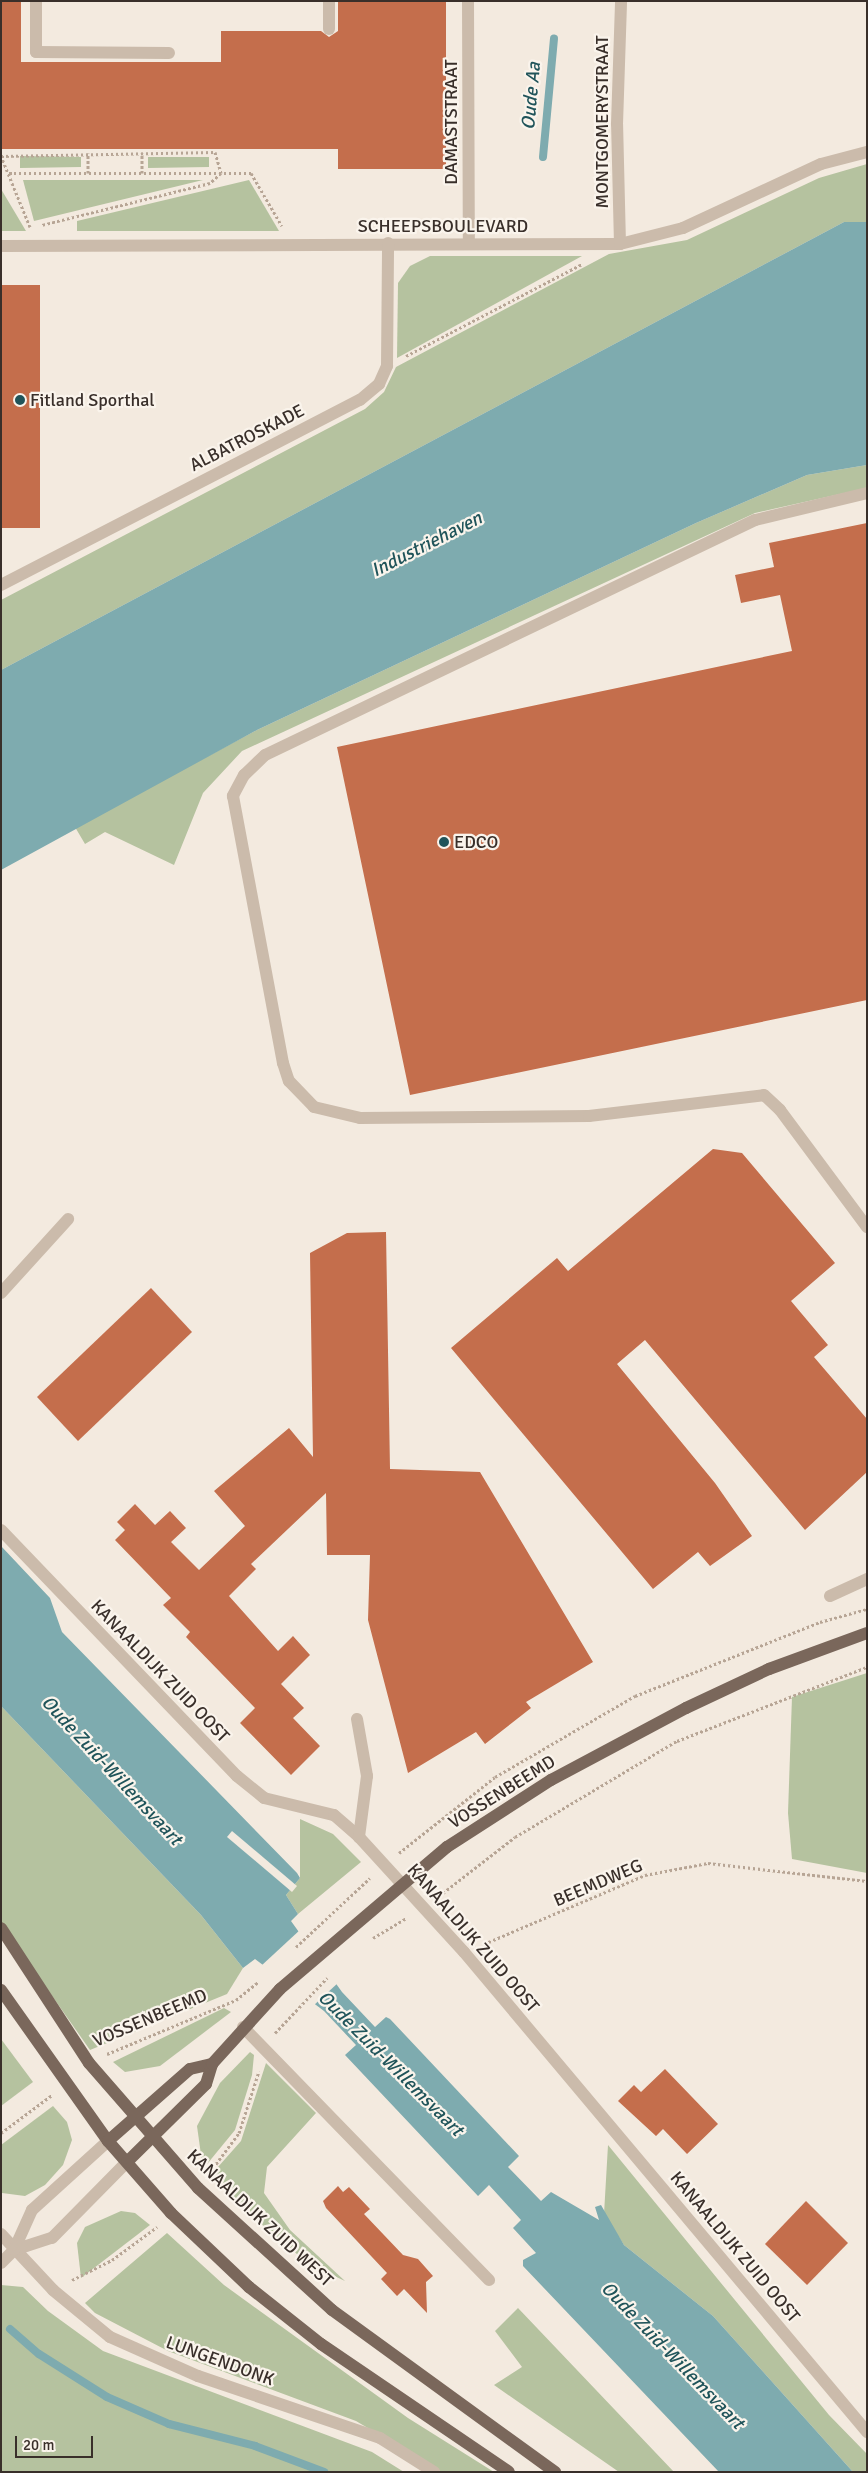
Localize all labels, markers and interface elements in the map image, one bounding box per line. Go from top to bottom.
street label: MONTGOMERYSTRAAT [591,35,613,209]
street label: DAMASTSTRAAT [440,59,462,185]
water label: Oude Aa [518,61,546,131]
street label: SCHEEPSBOULEVARD [358,215,528,237]
place label: Fitland Sporthal [30,389,155,411]
marker: Fitland Sporthal [14,394,26,406]
street label: ALBATROSKADE [186,400,308,476]
water label: Industriehaven [368,507,486,583]
place label: EDCO [454,831,498,853]
marker: EDCO [438,836,450,848]
street label: KANAALDIJK ZUID OOST [86,1595,234,1747]
water label: Oude Zuid-Willemsvaart [36,1692,186,1850]
street label: VOSSENBEEMD [445,1751,559,1833]
street label: BEEMDWEG [550,1855,646,1911]
street label: KANAALDIJK ZUID OOST [403,1859,543,2017]
street label: VOSSENBEEMD [90,1984,210,2052]
water label: Oude Zuid-Willemsvaart [313,1987,467,2141]
street label: KANAALDIJK ZUID WEST [182,2145,338,2291]
street label: KANAALDIJK ZUID OOST [666,2167,804,2327]
water label: Oude Zuid-Willemsvaart [596,2278,748,2434]
street label: LUNGENDONK [163,2331,277,2391]
scale bar [18,2426,95,2458]
text: 20 m [23,2436,54,2454]

